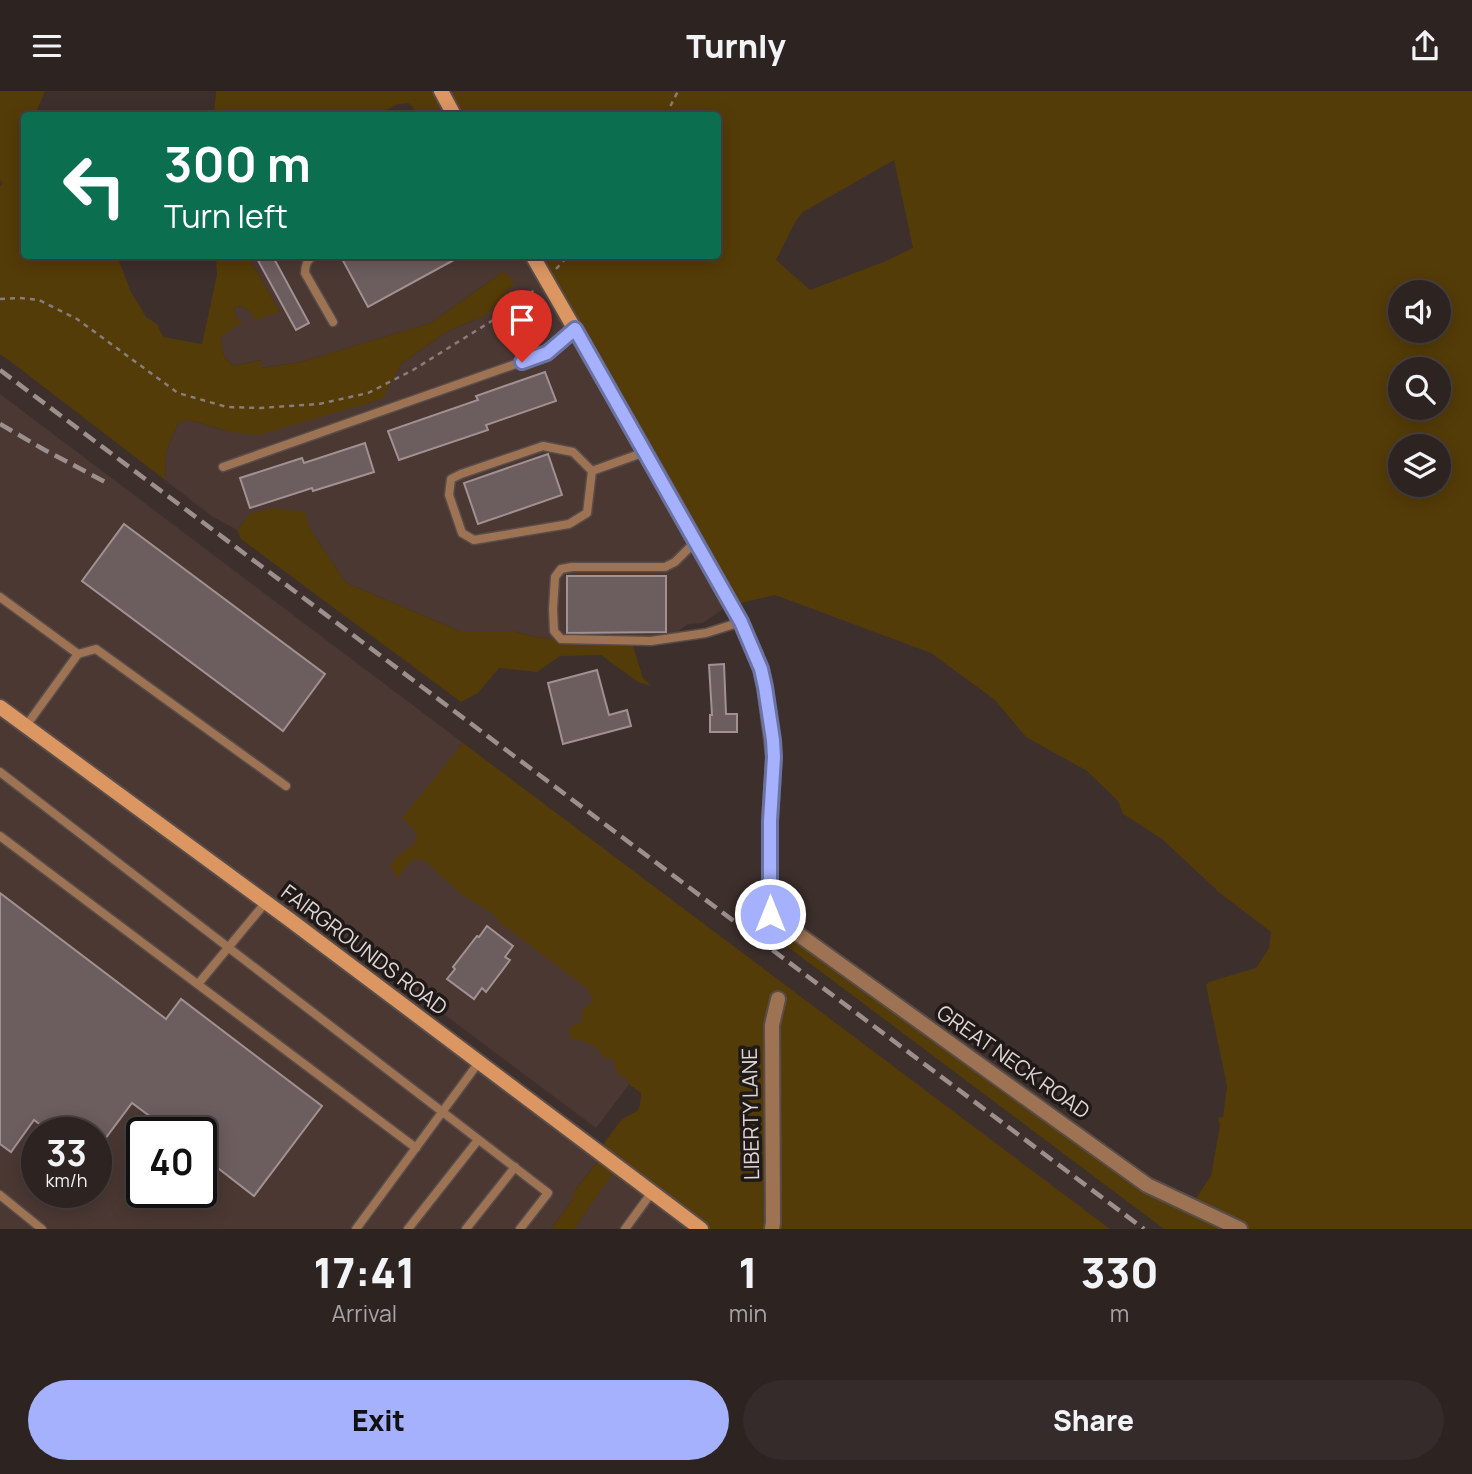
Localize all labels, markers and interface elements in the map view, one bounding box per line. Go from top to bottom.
text: Turnly [686,24,786,68]
icon: menu [28,27,66,65]
icon: share [1406,27,1444,65]
text: 300 m [164,130,311,197]
icon: left [49,140,140,231]
text: Turn left [164,194,288,238]
map controls [1388,280,1451,497]
button: sound [1388,280,1451,343]
pin [492,290,552,362]
icon: arrive [503,301,541,339]
button: search [1388,357,1451,420]
button: layers [1388,434,1451,497]
position arrow [733,877,807,951]
street label: FAIRGROUNDS ROAD [276,878,453,1021]
street label: GREAT NECK ROAD [932,998,1096,1124]
street label: LIBERTY LANE [735,1048,765,1180]
speed limit sign: 40 [126,1117,217,1208]
text: 33 [46,1129,87,1177]
text: km/h [46,1168,87,1192]
text: 17:41 [313,1243,415,1301]
text: 1 [738,1243,757,1301]
text: 330 [1081,1243,1159,1301]
text: Arrival [331,1297,397,1329]
text: min [729,1297,767,1329]
text: m [1110,1297,1129,1329]
button: Exit [28,1380,729,1460]
button: Share [743,1380,1444,1460]

